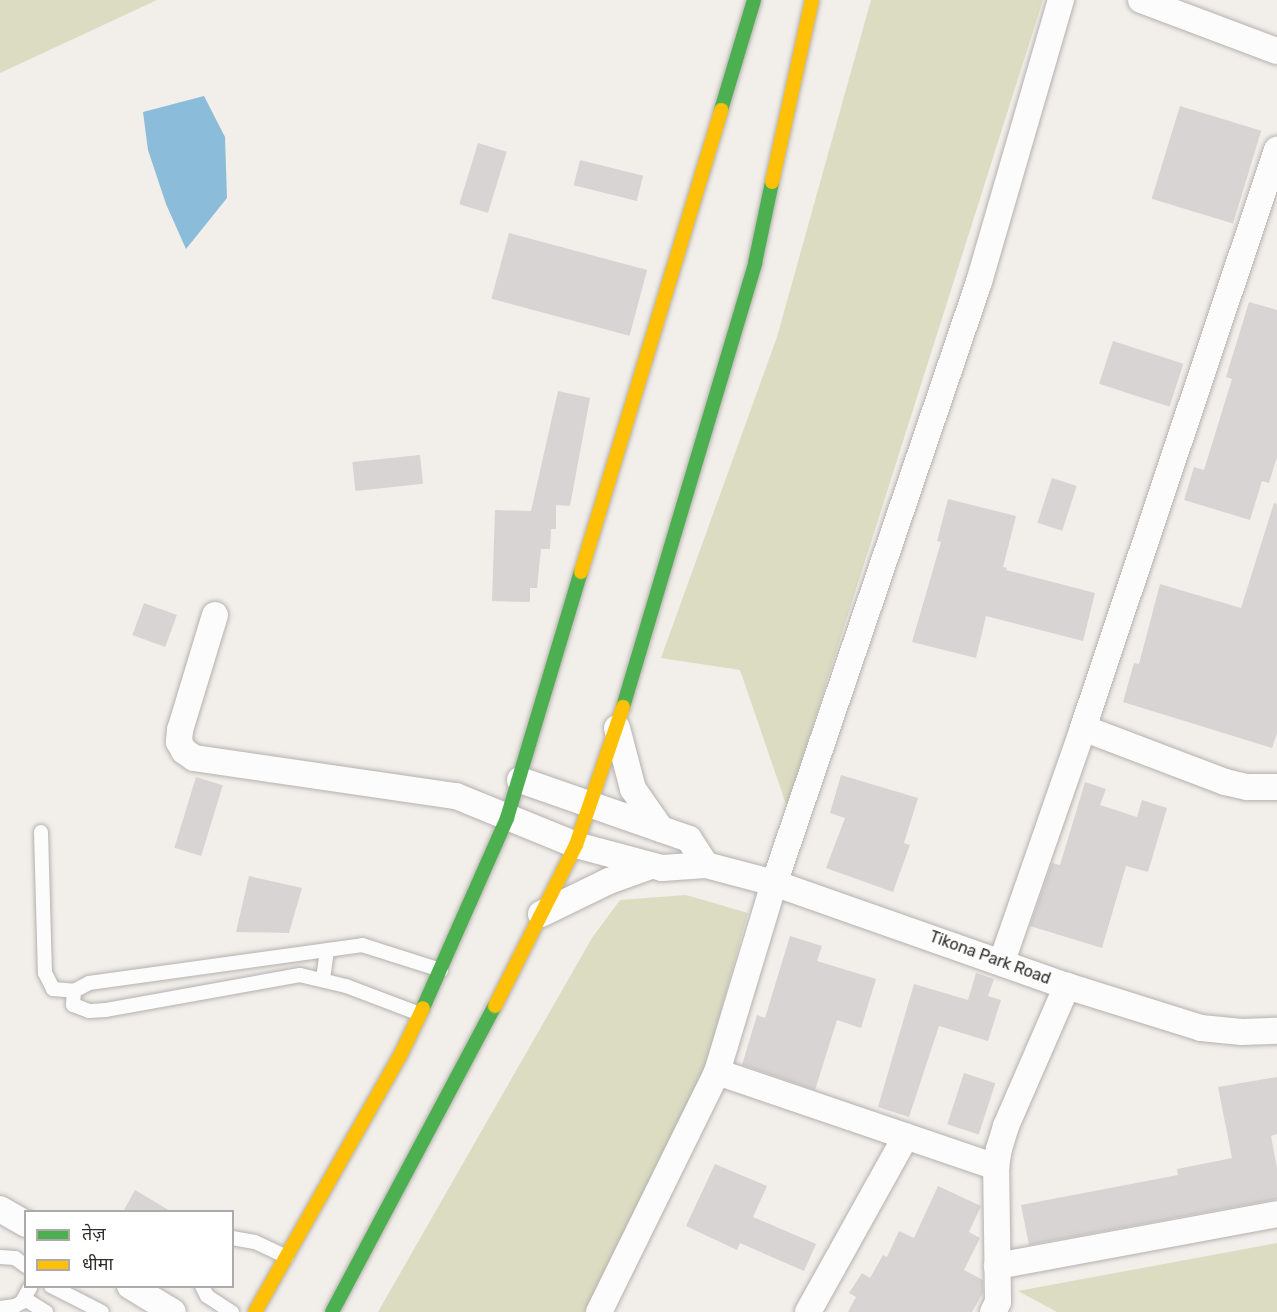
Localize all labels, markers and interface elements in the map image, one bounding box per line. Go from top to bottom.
street label: Tikona Park Road [927,927,1053,989]
legend [24,1210,234,1288]
text: तेज़ [82,1223,106,1245]
text: धीमा [82,1253,113,1275]

